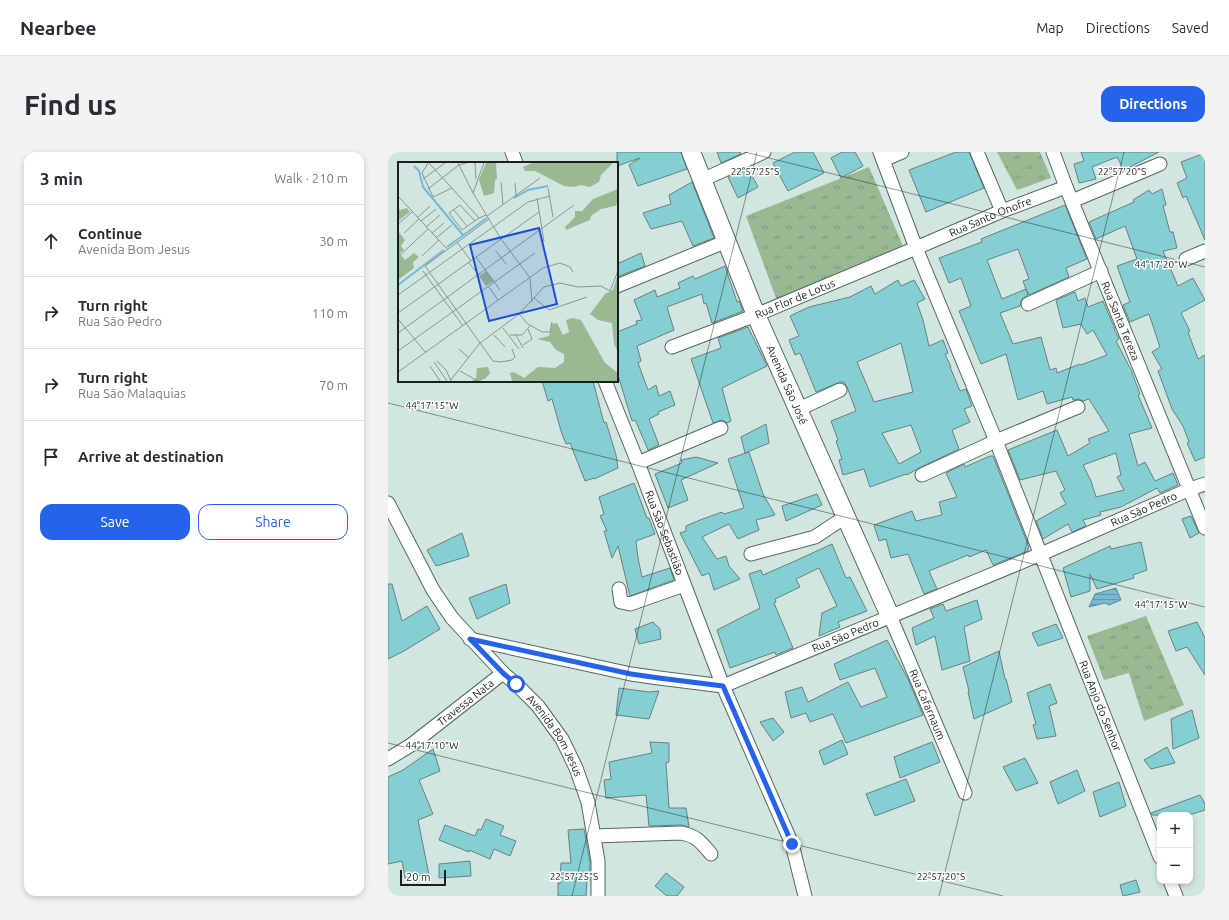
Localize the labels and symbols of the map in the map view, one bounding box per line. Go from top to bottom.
inset map [398,162,618,382]
text: 22°57'25"S [731,166,779,177]
text: 22°57'20"S [1098,166,1146,177]
street label: Rua Santo Onofre [947,194,1033,239]
text: 44°17'20"W [1135,259,1187,270]
street label: Rua Flor de Lotus [753,277,837,321]
street label: Rua Santa Tereza [1099,280,1142,362]
street label: Avenida São José [764,344,810,426]
text: 44°17'15"W [406,400,458,411]
street label: Rua São Sebastião [643,489,686,577]
street label: Rua São Pedro [1109,489,1179,529]
text: 44°17'15"W [1135,599,1187,610]
street label: Rua São Pedro [810,616,881,654]
street label: Rua Anjo do Senhor [1077,658,1124,754]
street label: Rua Cafarnaum [907,667,948,741]
route start [507,675,525,693]
street label: Travessa Nata [435,677,496,728]
street label: Avenida Bom Jesus [524,692,585,778]
text: 44°17'10"W [406,740,458,751]
route end [783,835,801,853]
scale bar [400,868,446,887]
text: 22°57'25"S [550,871,598,882]
text: 22°57'20"S [917,871,965,882]

